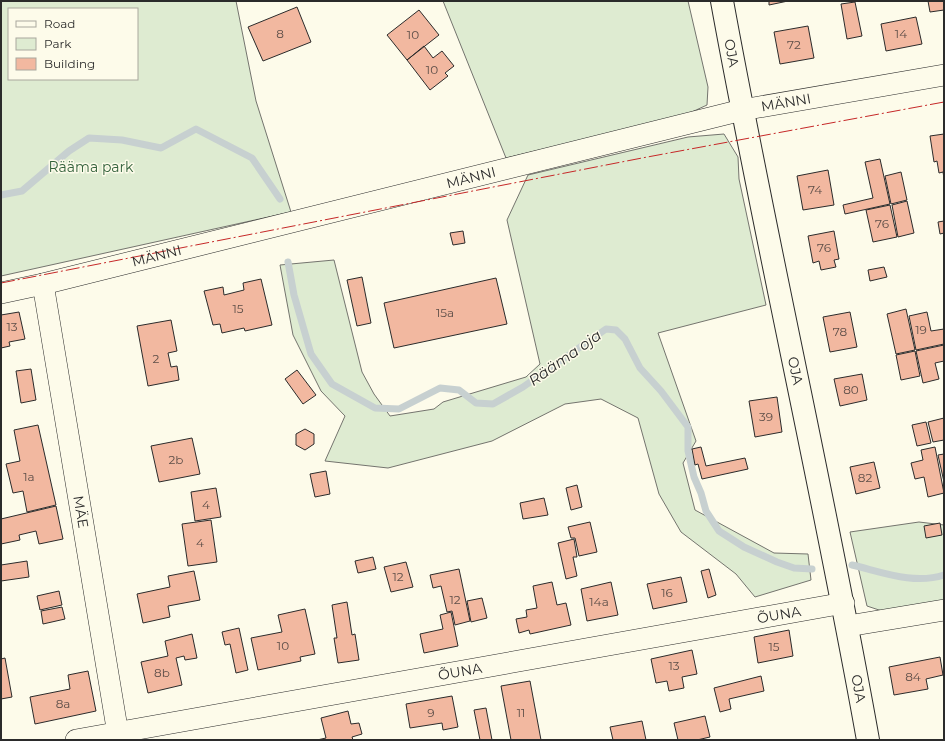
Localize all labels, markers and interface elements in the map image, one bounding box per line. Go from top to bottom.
legend [8,8,138,80]
text: Road [44,16,75,31]
house number: 8 [276,26,284,41]
house number: 14 [895,26,907,41]
house number: 10 [407,27,419,42]
text: Park [44,36,72,51]
street label: OJA [720,37,743,70]
house number: 72 [787,37,801,52]
text: Building [44,56,95,71]
house number: 10 [426,62,438,77]
street label: MÄNNI [760,89,812,116]
park label: Rääma park [49,158,134,176]
street label: MÄNNI [444,163,498,192]
house number: 74 [808,182,822,197]
house number: 76 [875,216,889,231]
house number: 76 [817,240,831,255]
street label: MÄNNI [130,241,183,271]
house number: 15 [232,301,244,316]
house number: 15a [436,305,454,320]
house number: 13 [6,319,18,334]
house number: 19 [915,322,927,337]
house number: 78 [833,324,848,339]
water label: Rääma oja [525,325,605,390]
house number: 2 [153,351,160,366]
street label: OJA [784,355,807,387]
house number: 80 [843,382,859,397]
house number: 39 [759,409,773,424]
house number: 2b [169,452,183,467]
house number: 1a [23,469,35,484]
house number: 82 [858,470,872,485]
street label: MÄE [69,494,93,530]
house number: 4 [202,497,210,512]
house number: 4 [196,535,204,550]
house number: 12 [392,569,404,584]
house number: 16 [661,585,673,600]
house number: 12 [449,592,461,607]
house number: 14a [589,594,609,609]
street label: ÕUNA [756,602,803,627]
house number: 10 [277,638,289,653]
house number: 15 [768,639,780,654]
house number: 13 [668,658,680,673]
street label: ÕUNA [437,659,484,684]
house number: 8b [154,665,170,680]
house number: 84 [905,669,921,684]
street label: OJA [847,673,870,705]
house number: 8a [56,696,70,711]
house number: 9 [427,705,435,720]
house number: 11 [517,705,525,720]

